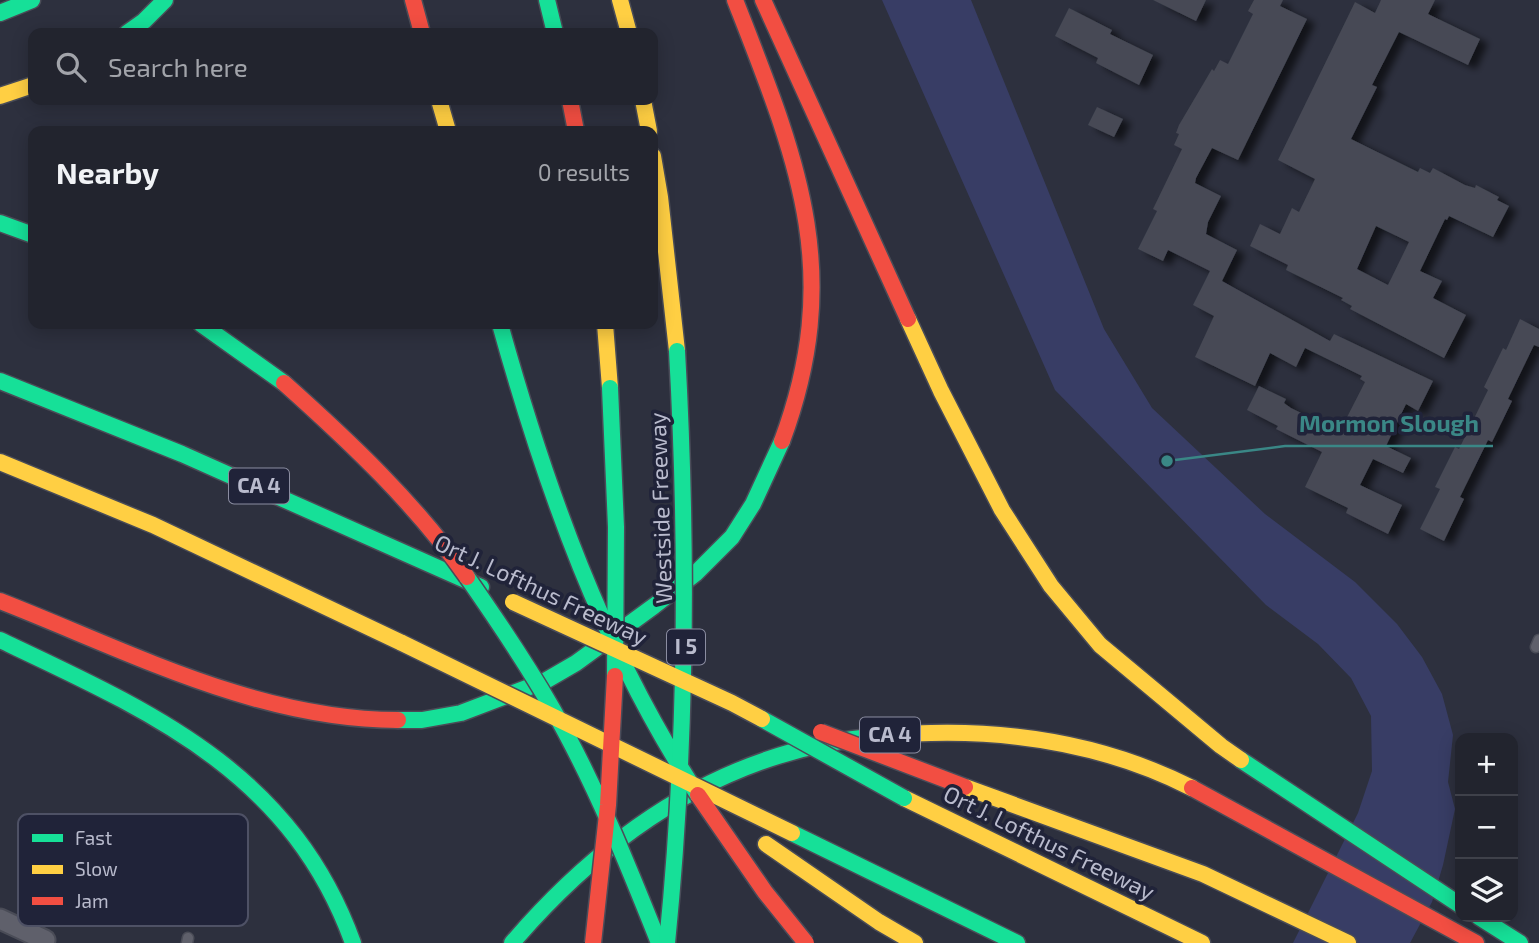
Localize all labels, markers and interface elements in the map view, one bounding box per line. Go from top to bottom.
search box [28,28,658,105]
icon: search [52,48,90,86]
text: Search here [108,51,248,82]
text: Nearby [56,154,159,190]
text: 0 results [538,158,630,186]
callout: Mormon Slough [1285,401,1493,446]
text: Mormon Slough [1299,408,1479,437]
street label: Westside Freeway [643,412,677,604]
road number: CA 4 [229,468,289,504]
street label: Ort J. Lofthus Freeway [431,528,652,651]
road number: I 5 [667,630,705,664]
road number: CA 4 [860,718,920,752]
map controls [1455,733,1518,922]
button: + [1455,733,1518,796]
street label: Ort J. Lofthus Freeway [939,779,1159,905]
button: − [1455,796,1518,859]
legend [18,814,248,926]
text: Fast [75,826,112,849]
text: Slow [75,857,118,880]
button: layers [1455,859,1518,922]
text: Jam [75,889,109,912]

